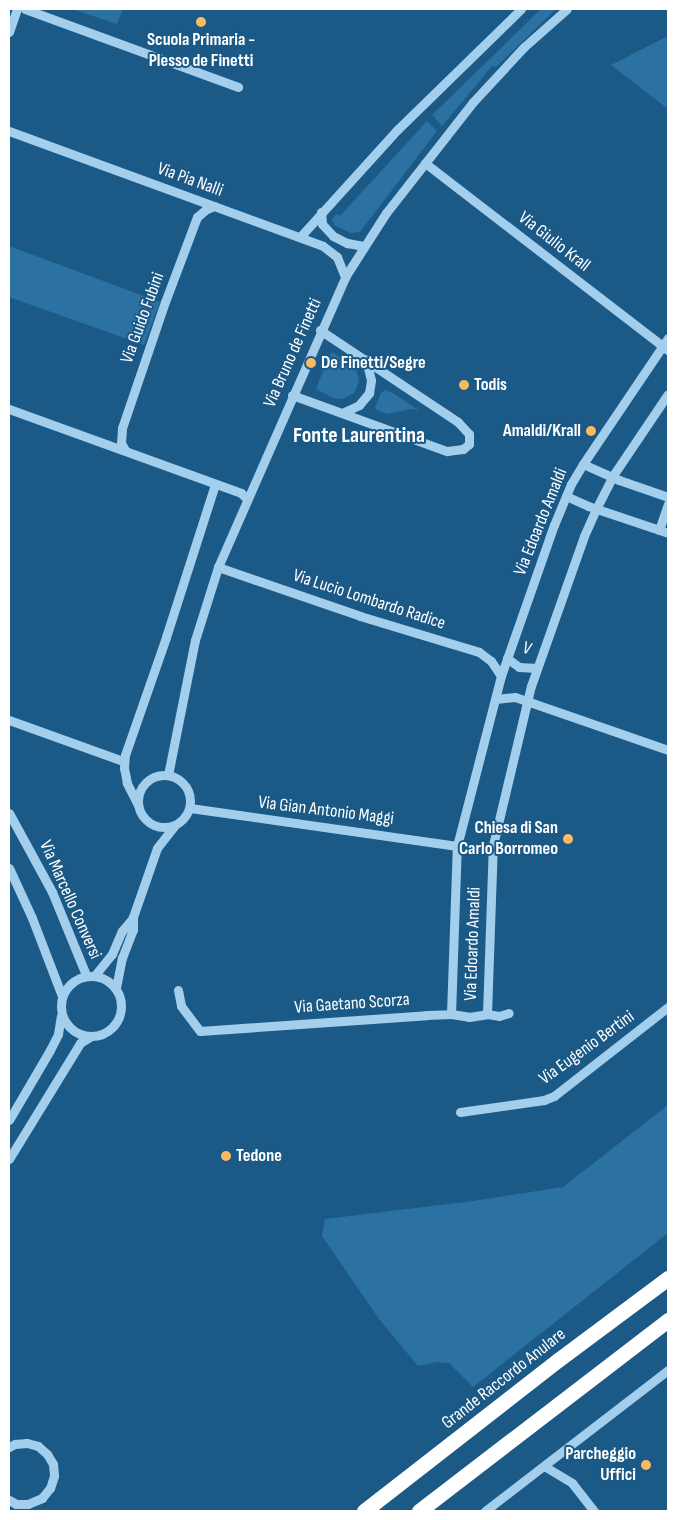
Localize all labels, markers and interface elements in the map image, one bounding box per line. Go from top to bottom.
marker: Scuola Primaria - Plesso de Finetti [195,16,207,28]
place label: Scuola Primaria - Plesso de Finetti [147,30,255,72]
street label: Via Pia Nalli [154,158,226,202]
street label: Via Giulio Krall [514,207,594,277]
street label: Via Guido Fubini [117,270,169,366]
street label: Via Bruno de Finetti [259,295,327,411]
place label: De Finetti/Segre [321,352,426,374]
marker: De Finetti/Segre [305,357,317,369]
place label: Todis [474,374,507,396]
marker: Todis [458,379,470,391]
place label: Amaldi/Krall [503,420,581,442]
district label: Fonte Laurentina [293,423,425,449]
marker: Amaldi/Krall [585,425,597,437]
street label: Via Edoardo Amaldi [510,465,572,579]
street label: Via Lucio Lombardo Radice [290,565,448,635]
street label: V [520,637,534,661]
street label: Via Gian Antonio Maggi [257,792,395,830]
place label: Chiesa di San Carlo Borromeo [459,818,558,861]
marker: Chiesa di San Carlo Borromeo [562,833,574,845]
street label: Via Marcello Conversi [34,837,106,963]
street label: Via Edoardo Amaldi [460,887,486,1001]
street label: Via Gaetano Scorza [294,989,410,1019]
street label: Via Eugenio Bertini [535,1006,639,1090]
place label: Tedone [236,1145,282,1167]
marker: Tedone [220,1150,232,1162]
street label: Grande Raccordo Anulare [438,1324,570,1434]
place label: Parcheggio Uffici [565,1444,636,1486]
marker: Parcheggio Uffici [640,1459,652,1471]

